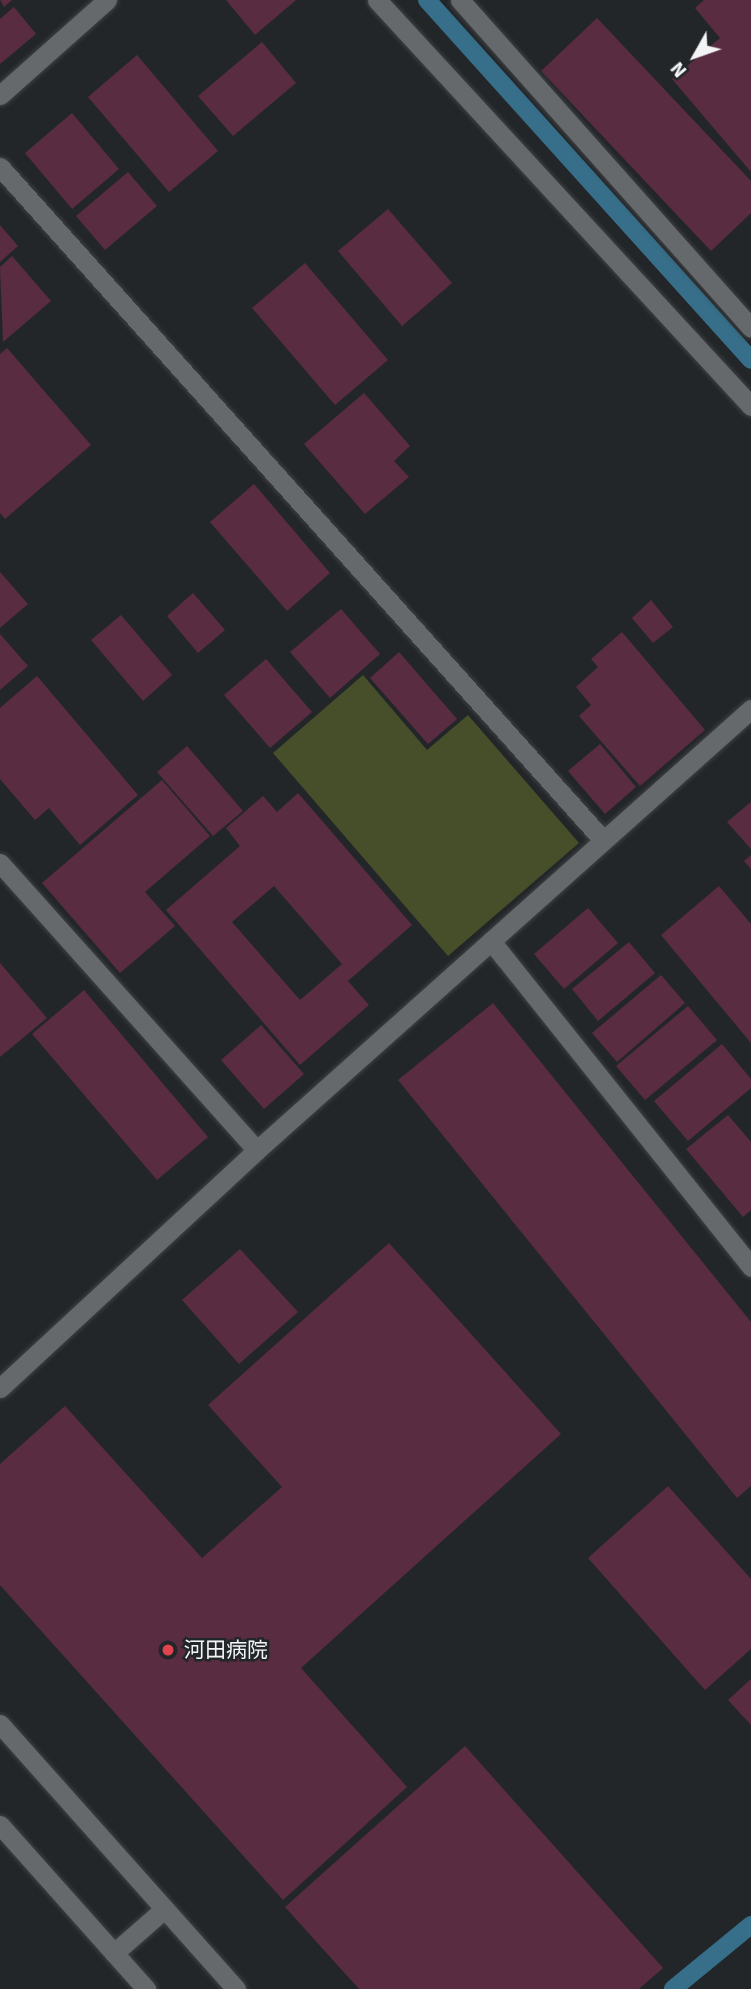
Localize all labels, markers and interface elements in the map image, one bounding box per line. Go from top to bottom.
north arrow [660,21,730,91]
text: N [665,57,692,82]
place label: 河田病院 [184,1637,268,1663]
marker: 河田病院 [158,1640,178,1660]

